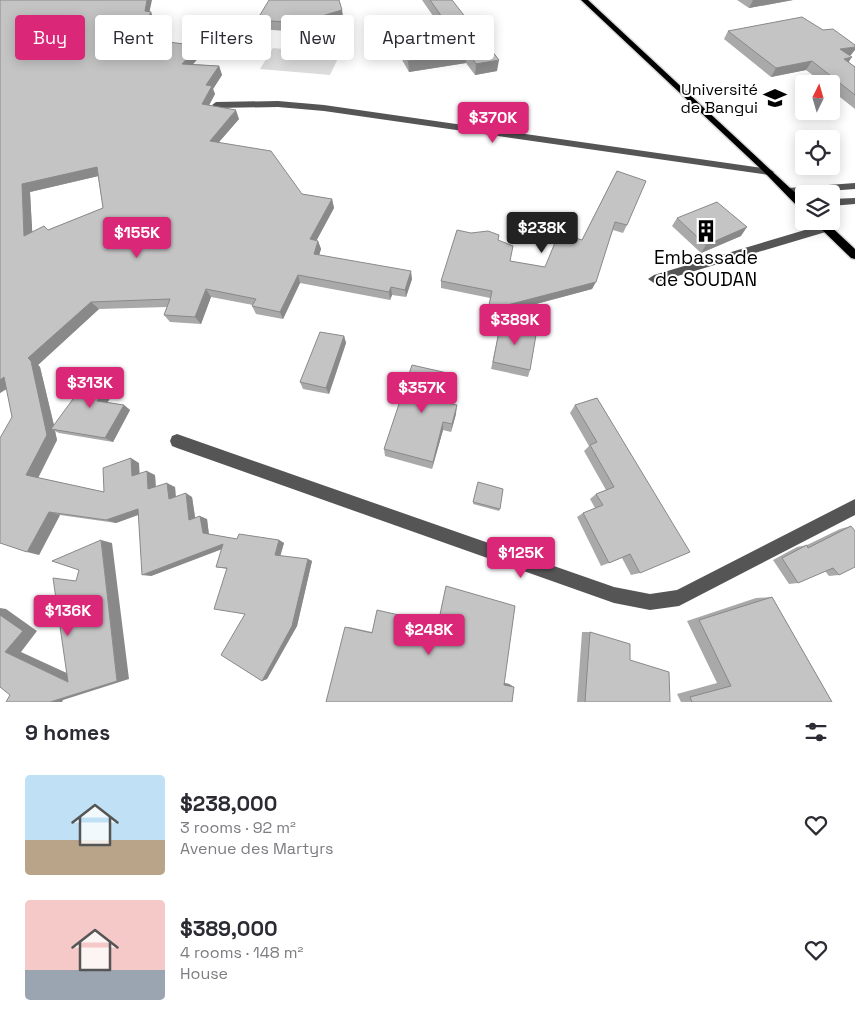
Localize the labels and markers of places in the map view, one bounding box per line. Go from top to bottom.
place label: Université de Bangui [681,79,758,118]
school or university icon: Université de Bangui [762,85,788,111]
pin: $370K [458,102,528,144]
pin: $238K [507,212,577,254]
pin: $155K [102,216,172,259]
building icon: Embassade de SOUDAN [693,218,719,244]
place label: Embassade de SOUDAN [654,245,758,292]
pin: $389K [480,304,550,346]
pin: $313K [55,366,125,409]
pin: $357K [387,372,457,414]
pin: $125K [486,536,556,579]
pin: $136K [33,594,103,637]
pin: $248K [394,614,464,656]

